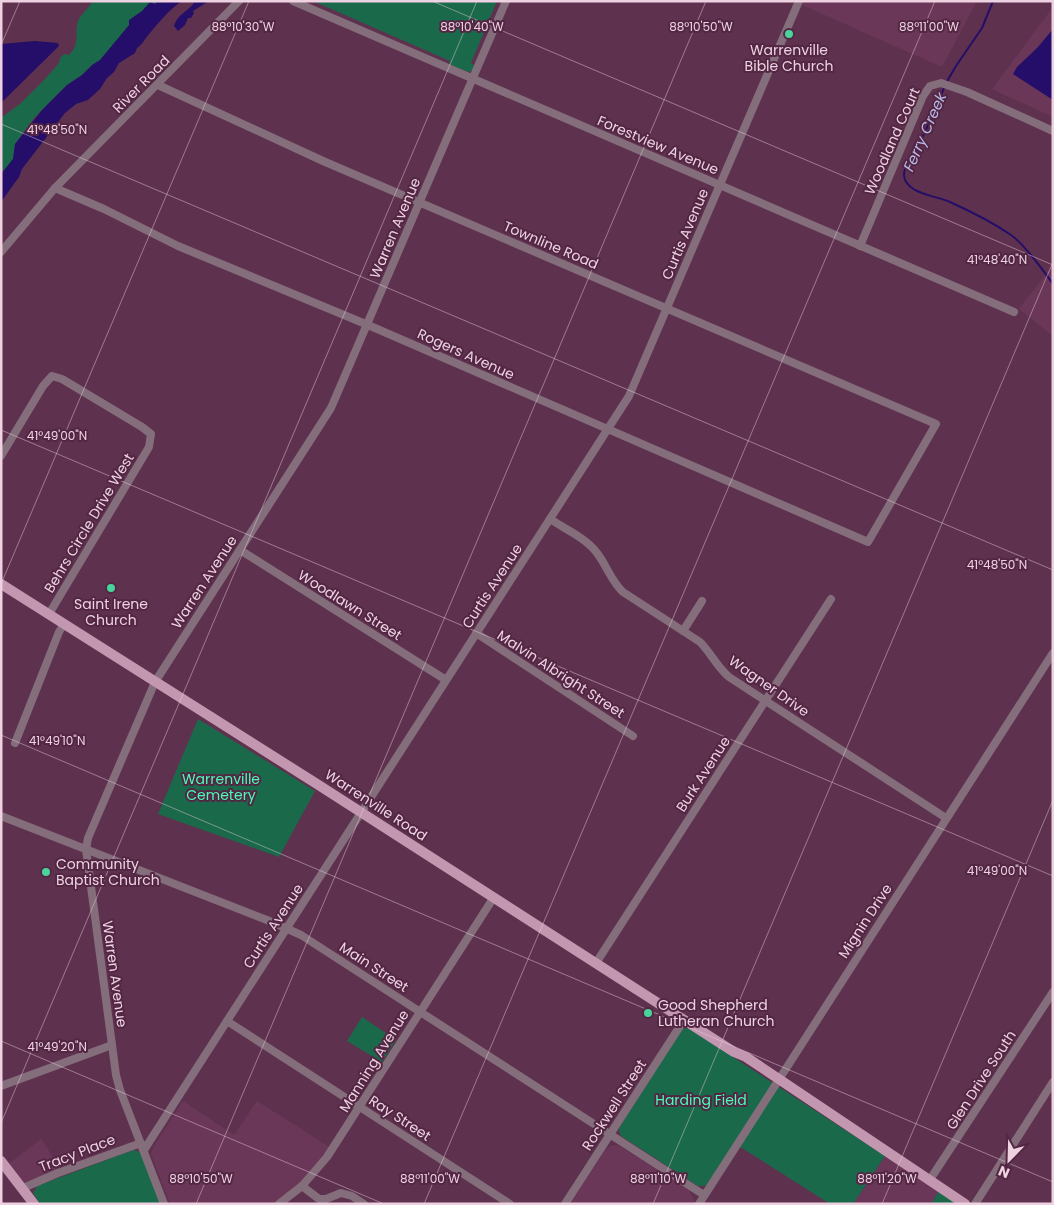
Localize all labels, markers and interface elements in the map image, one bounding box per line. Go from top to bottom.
text: 88°10'30"W [211,18,275,35]
text: 88°10'40"W [440,18,504,35]
text: 88°10'50"W [669,18,733,35]
text: 88°11'00"W [899,18,959,35]
marker: Warrenville Bible Church [783,28,795,40]
place label: Warrenville Bible Church [745,40,833,76]
street label: River Road [108,51,174,117]
street label: Woodland Court [859,84,925,198]
water label: Ferry Creek [898,88,952,175]
street label: Forestview Avenue [594,110,722,180]
text: 41°48'50"N [27,121,87,138]
street label: Warren Avenue [365,174,425,281]
street label: Curtis Avenue [657,185,713,283]
street label: Townline Road [500,216,602,274]
text: 41°48'40"N [967,251,1027,268]
street label: Rogers Avenue [414,324,518,385]
text: 41°49'00"N [27,427,87,444]
street label: Behrs Circle Drive West [39,449,139,597]
street label: Warren Avenue [166,531,242,633]
street label: Curtis Avenue [457,540,527,632]
text: 41°48'50"N [967,556,1027,573]
street label: Woodlawn Street [294,565,406,645]
marker: Saint Irene Church [105,582,117,594]
place label: Saint Irene Church [74,594,148,630]
street label: Malvin Albright Street [493,625,629,723]
street label: Wagner Drive [725,651,814,721]
text: 41°49'10"N [29,732,85,749]
street label: Burk Avenue [671,732,735,816]
street label: Warrenville Road [321,764,431,846]
park label: Warrenville Cemetery [182,769,260,805]
place label: Community Baptist Church [56,854,160,890]
text: 41°49'00"N [967,862,1027,879]
marker: Community Baptist Church [40,866,52,878]
street label: Curtis Avenue [238,880,308,972]
street label: Mignin Drive [833,880,897,962]
street label: Warren Avenue [98,919,132,1029]
street label: Main Street [336,937,412,997]
place label: Good Shepherd Lutheran Church [658,995,775,1031]
street label: Manning Avenue [334,1006,414,1116]
marker: Good Shepherd Lutheran Church [642,1007,654,1019]
street label: Glen Drive South [941,1026,1021,1134]
text: 41°49'20"N [27,1038,87,1055]
street label: Rockwell Street [577,1056,651,1154]
street label: Ray Street [365,1090,435,1146]
park label: Harding Field [655,1090,747,1110]
street label: Tracy Place [36,1129,118,1177]
north arrow [984,1135,1034,1185]
text: N [995,1161,1013,1183]
text: 88°10'50"W [169,1170,233,1187]
text: 88°11'00"W [400,1170,460,1187]
text: 88°11'10"W [630,1170,686,1187]
text: 88°11'20"W [857,1170,917,1187]

